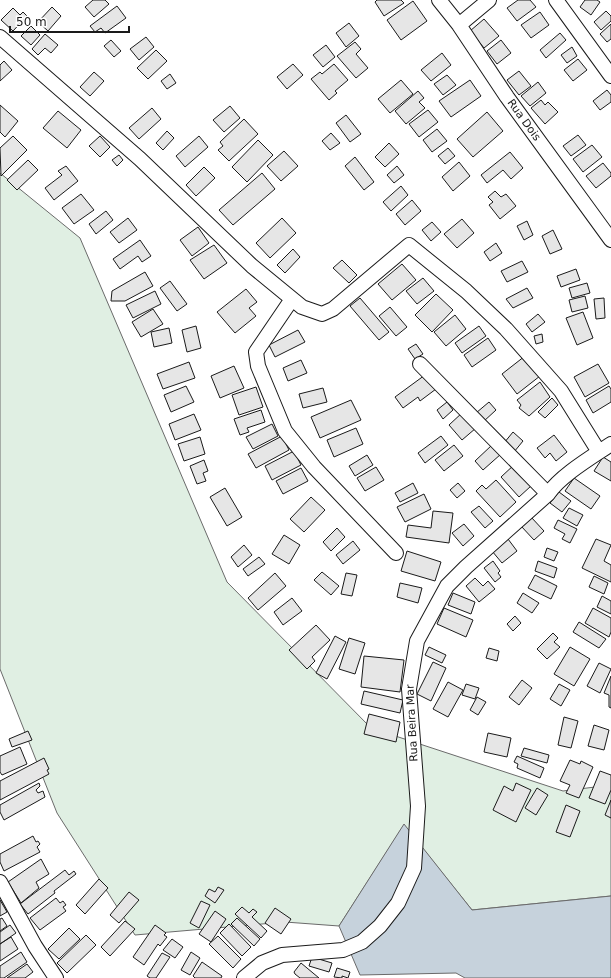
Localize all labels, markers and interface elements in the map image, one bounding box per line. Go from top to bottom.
scale bar [10,8,129,34]
text: 50 m [16,15,47,29]
street label: Rua Dois [505,97,544,144]
street label: Rua Beira Mar [403,684,421,762]

